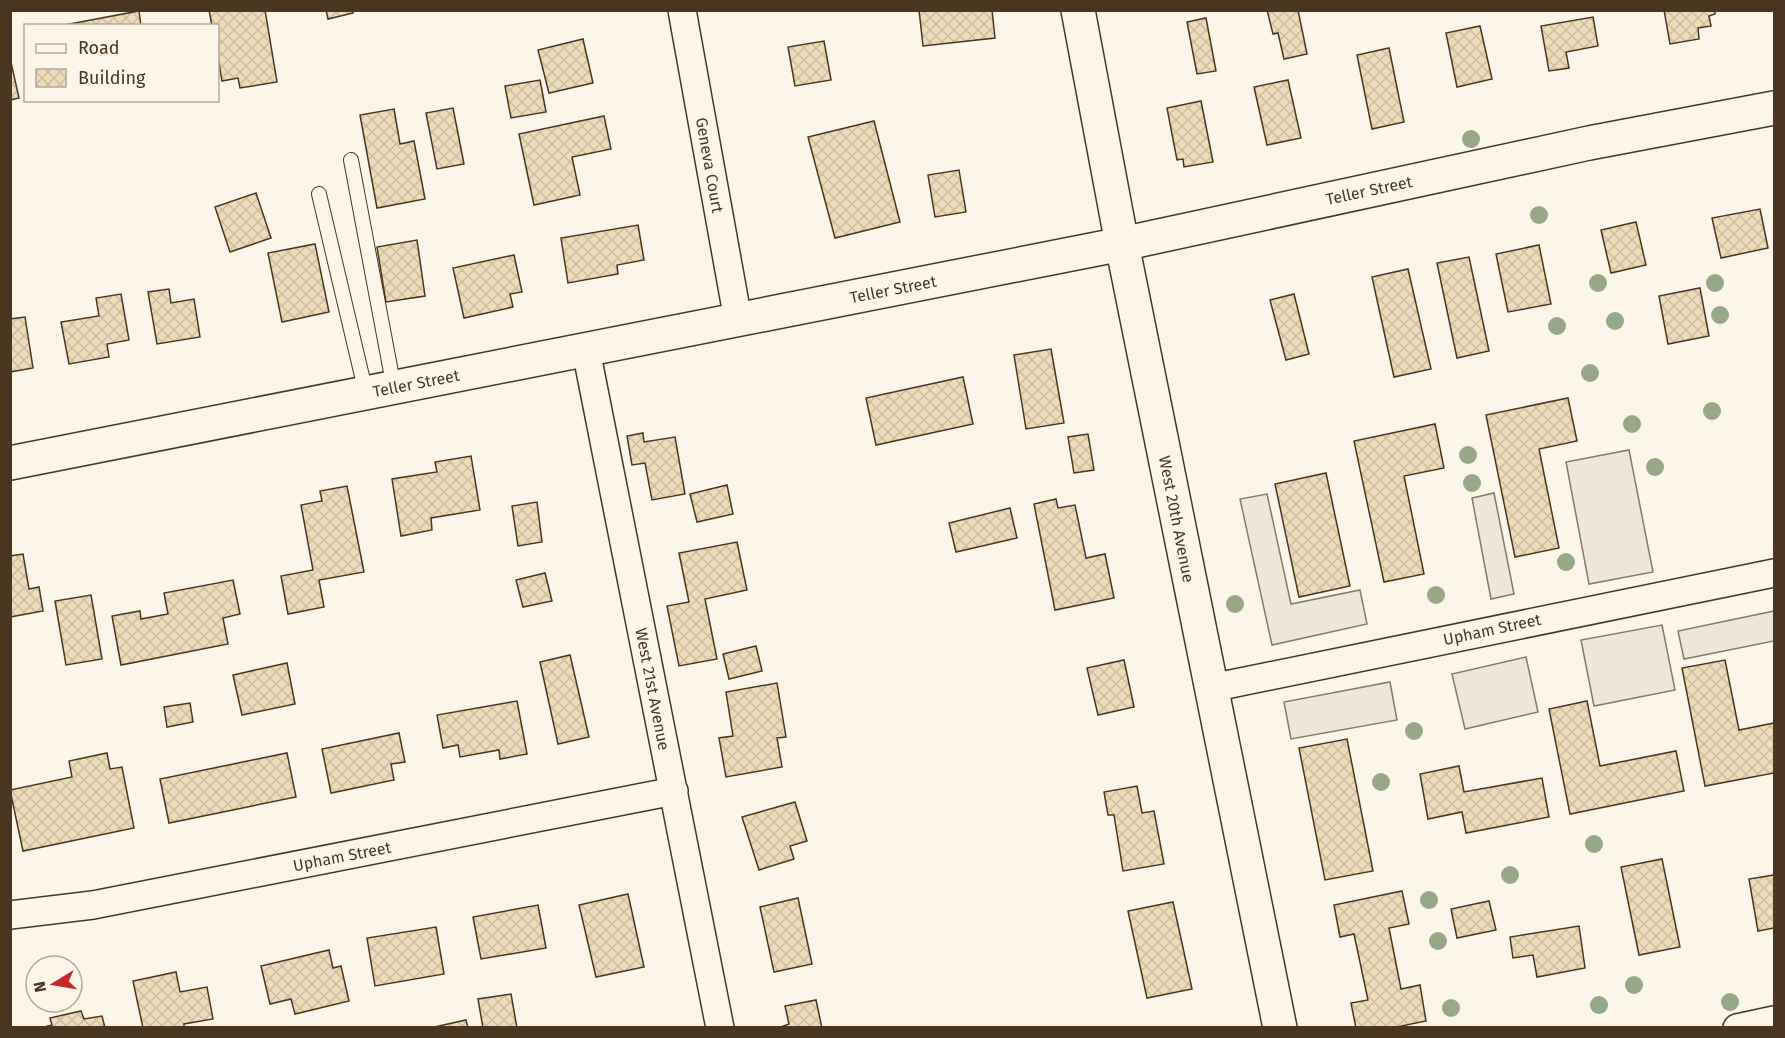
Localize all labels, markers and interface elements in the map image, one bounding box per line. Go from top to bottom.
legend [24,24,219,102]
text: Road [78,37,120,59]
text: Building [78,67,146,89]
street label: Geneva Court [692,116,727,215]
street label: Teller Street [1324,172,1414,209]
street label: Teller Street [848,272,938,307]
street label: Teller Street [371,366,461,401]
street label: West 20th Avenue [1155,454,1198,584]
street label: Upham Street [1441,610,1543,649]
street label: West 21st Avenue [631,626,674,752]
street label: Upham Street [291,838,393,875]
north arrow [24,954,84,1014]
text: N [29,980,50,994]

